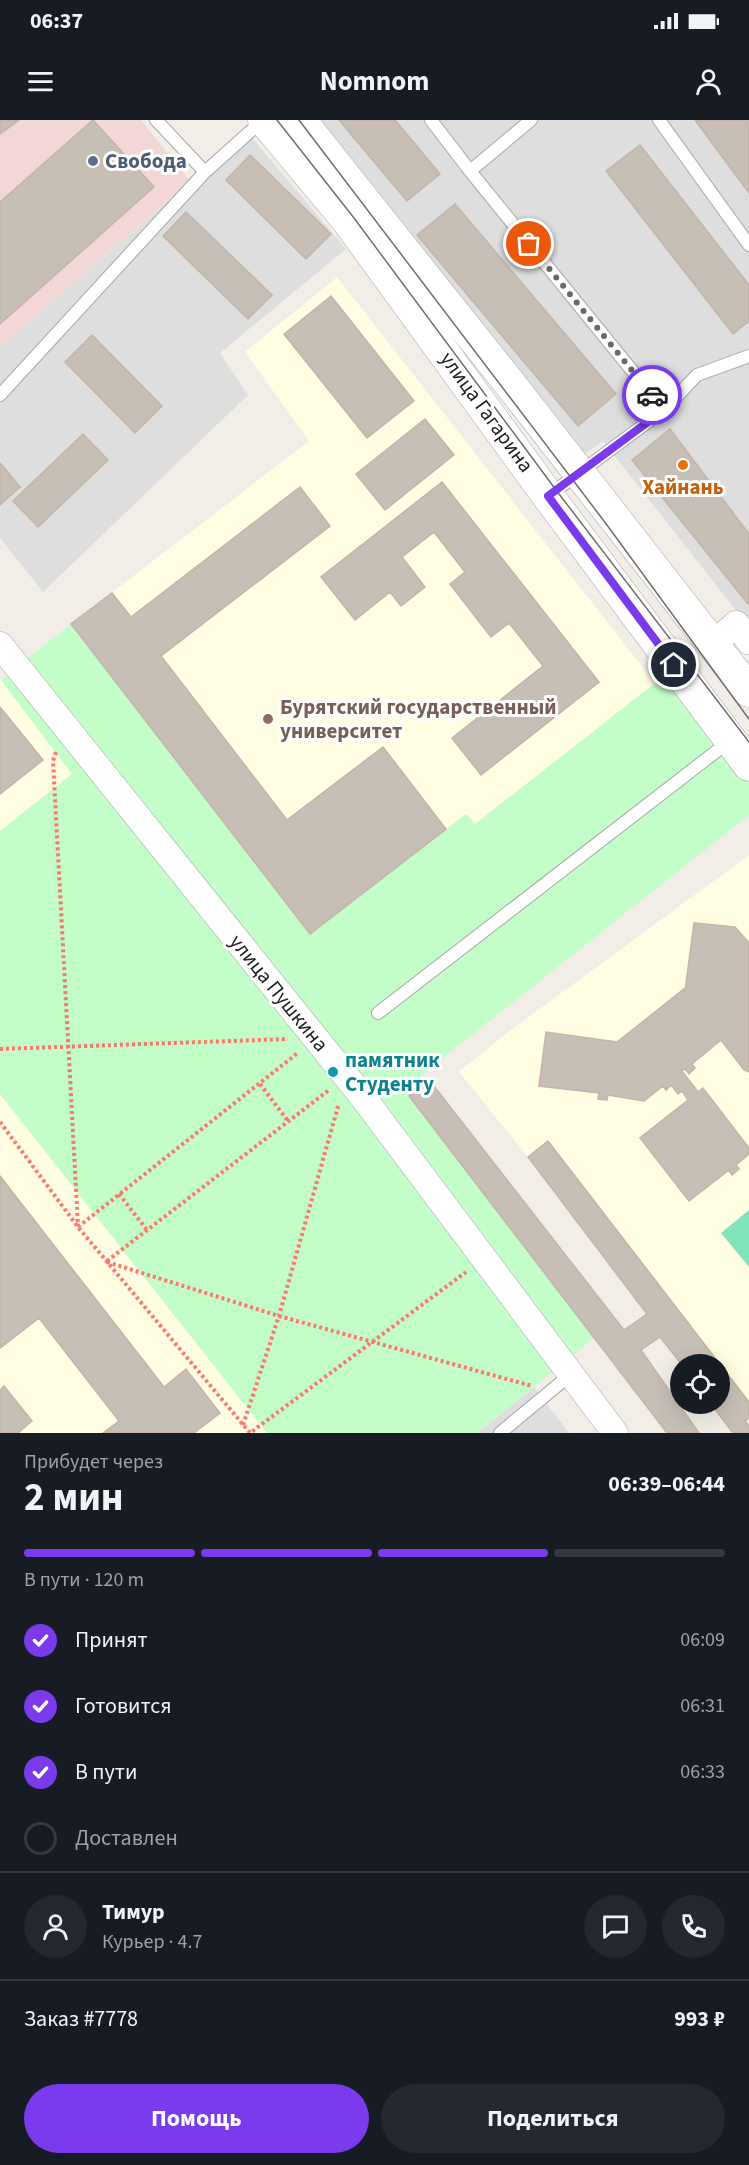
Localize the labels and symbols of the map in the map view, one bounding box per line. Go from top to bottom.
place label: Свобода [105,146,187,176]
marker: Свобода [86,154,100,168]
pin [503,218,554,269]
street label: улица Гагарина [433,345,541,479]
courier [622,365,682,425]
marker: Хайнань [676,458,690,472]
place label: Хайнань [642,472,724,502]
pin [648,639,699,690]
place label: Бурятский государственный университет [280,692,557,746]
marker: Бурятский государственный университет [261,712,275,726]
street label: улица Пушкина [222,928,336,1058]
place label: памятник Студенту [345,1045,440,1099]
marker: памятник Студенту [326,1065,340,1079]

